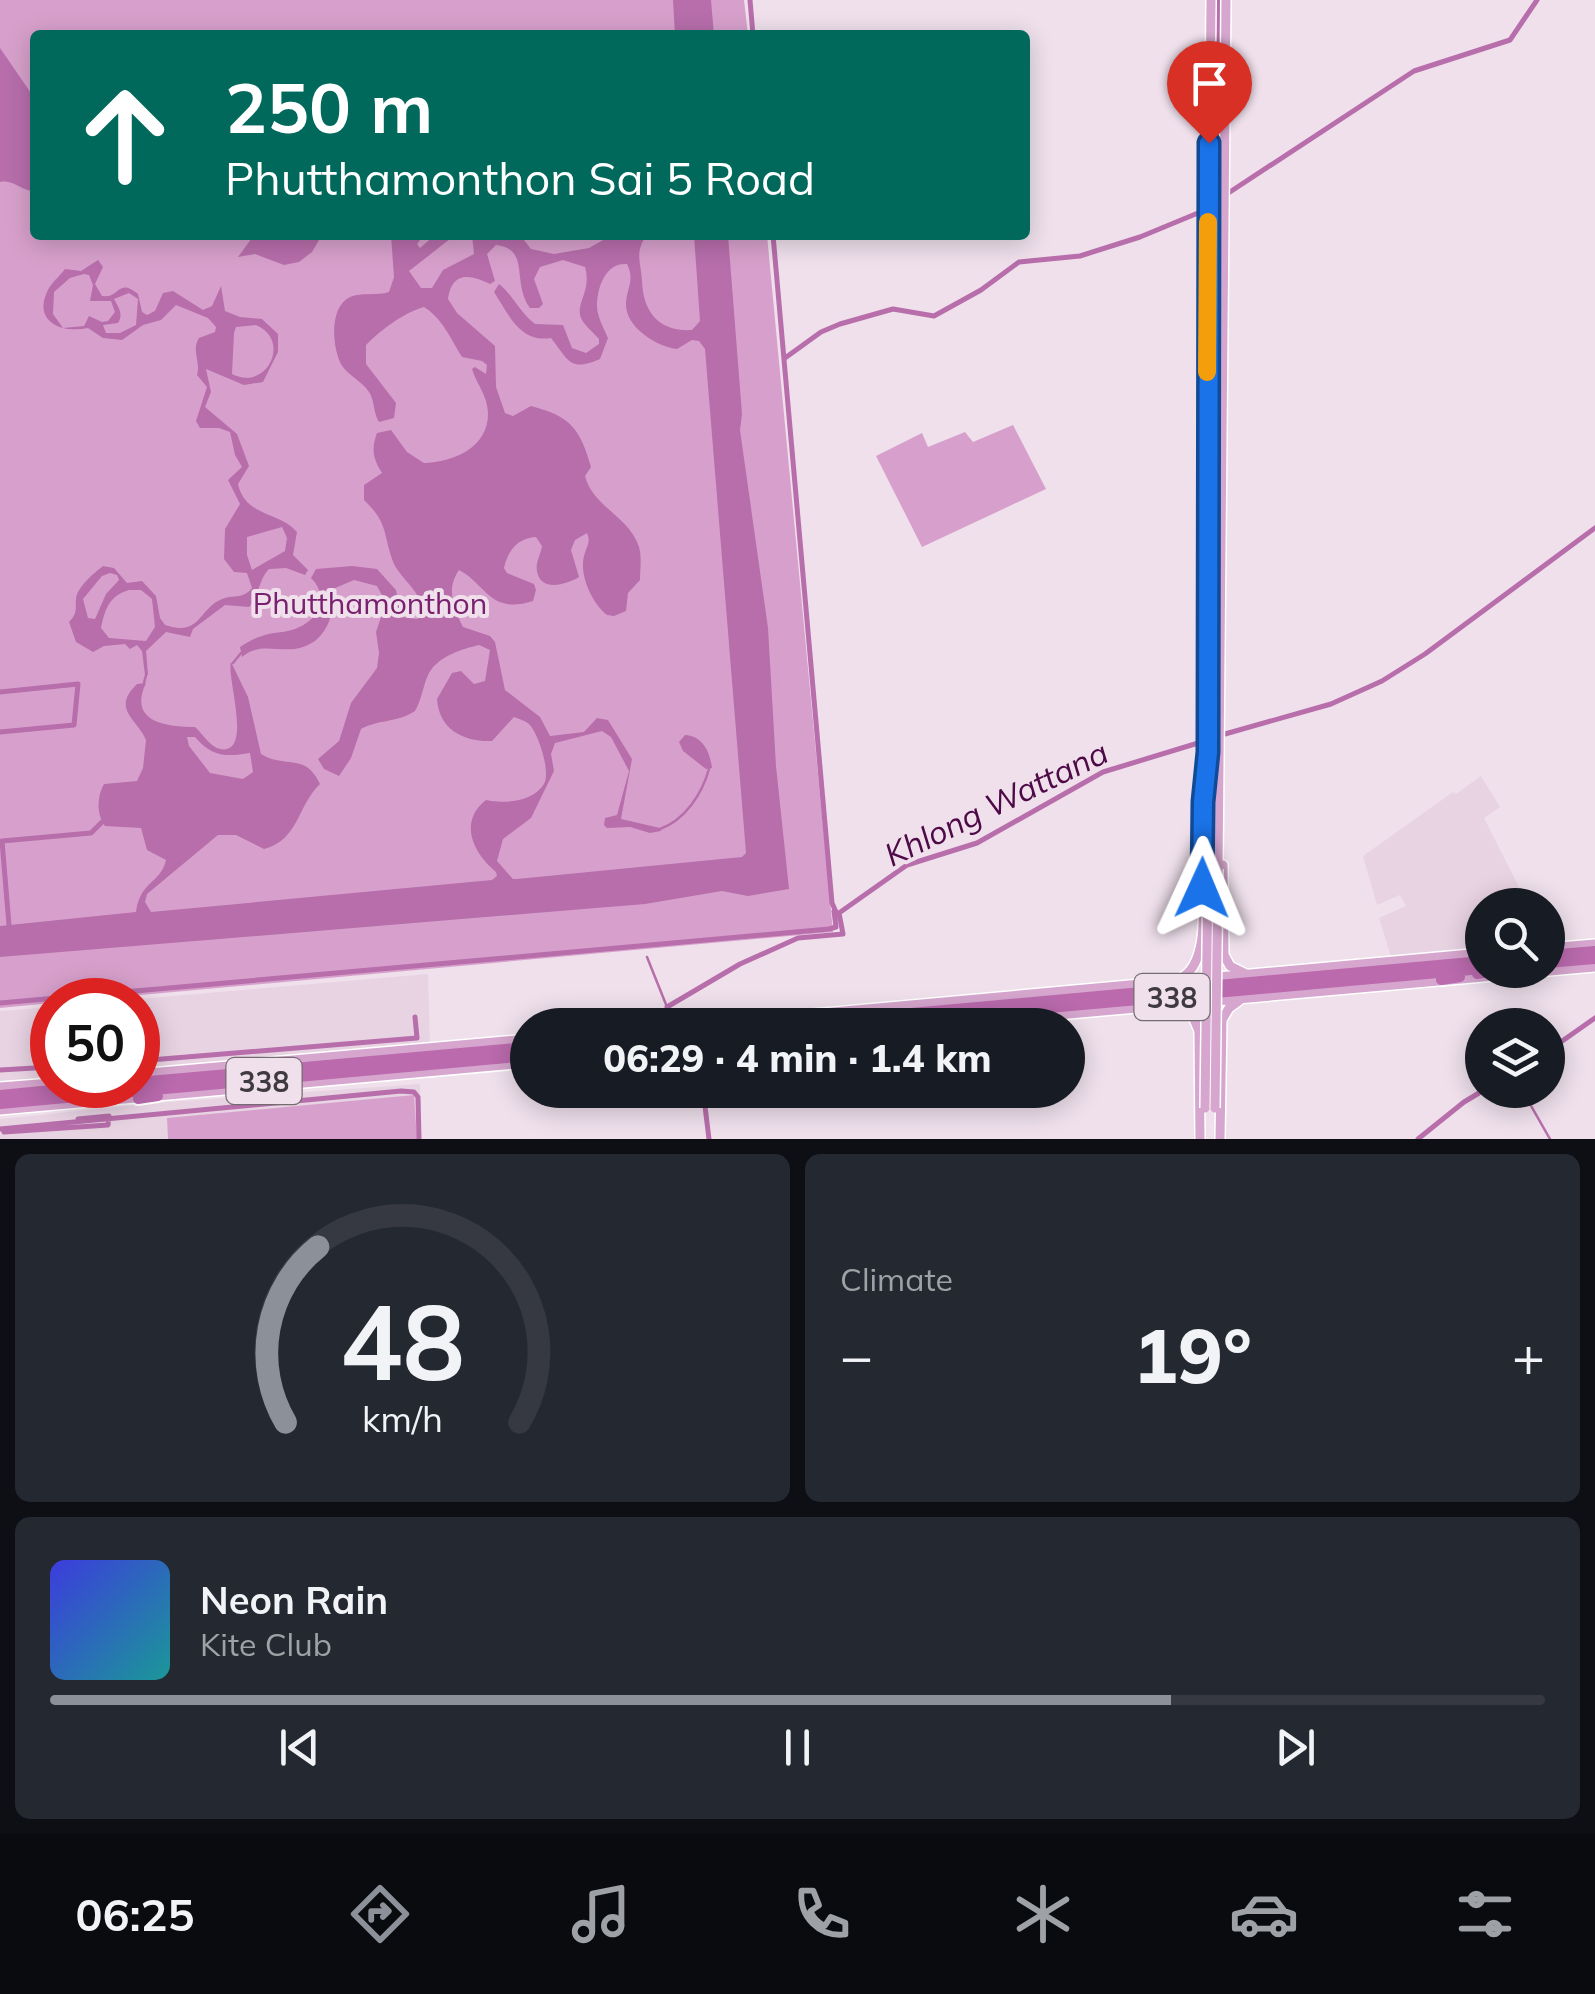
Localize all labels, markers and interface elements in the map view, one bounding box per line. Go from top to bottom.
pin [1167,41,1252,144]
icon: arrive [1182,56,1237,111]
text: 250 m [225,63,433,151]
icon: ahead [60,70,190,200]
text: Phutthamonthon Sai 5 Road [225,150,815,206]
park label: Phutthamonthon [253,584,487,622]
water label: Khlong Wattana [878,732,1114,874]
position arrow [1150,836,1254,940]
map controls [1465,888,1565,1108]
button: search [1465,888,1565,988]
road number: 338 [1134,974,1210,1020]
speed limit sign: 50 [30,978,160,1108]
button: layers [1465,1008,1565,1108]
text: 06:29 · 4 min · 1.4 km [603,1034,992,1082]
road number: 338 [226,1058,302,1104]
text: Climate [840,1259,953,1299]
text: 48 [340,1275,465,1406]
text: 19° [1133,1308,1252,1402]
text: − [840,1321,873,1390]
text: + [1512,1321,1545,1390]
text: km/h [362,1396,443,1441]
text: Neon Rain [200,1576,388,1624]
text: Kite Club [200,1624,332,1664]
icon: previous [272,1720,327,1775]
icon: pause [770,1720,825,1775]
icon: next [1268,1720,1323,1775]
icon: directions [345,1879,415,1949]
icon: music [566,1879,636,1949]
icon: phone [787,1879,857,1949]
icon: climate [1008,1879,1078,1949]
icon: car [1229,1879,1299,1949]
icon: filters [1450,1879,1520,1949]
text: 06:25 [75,1886,195,1942]

